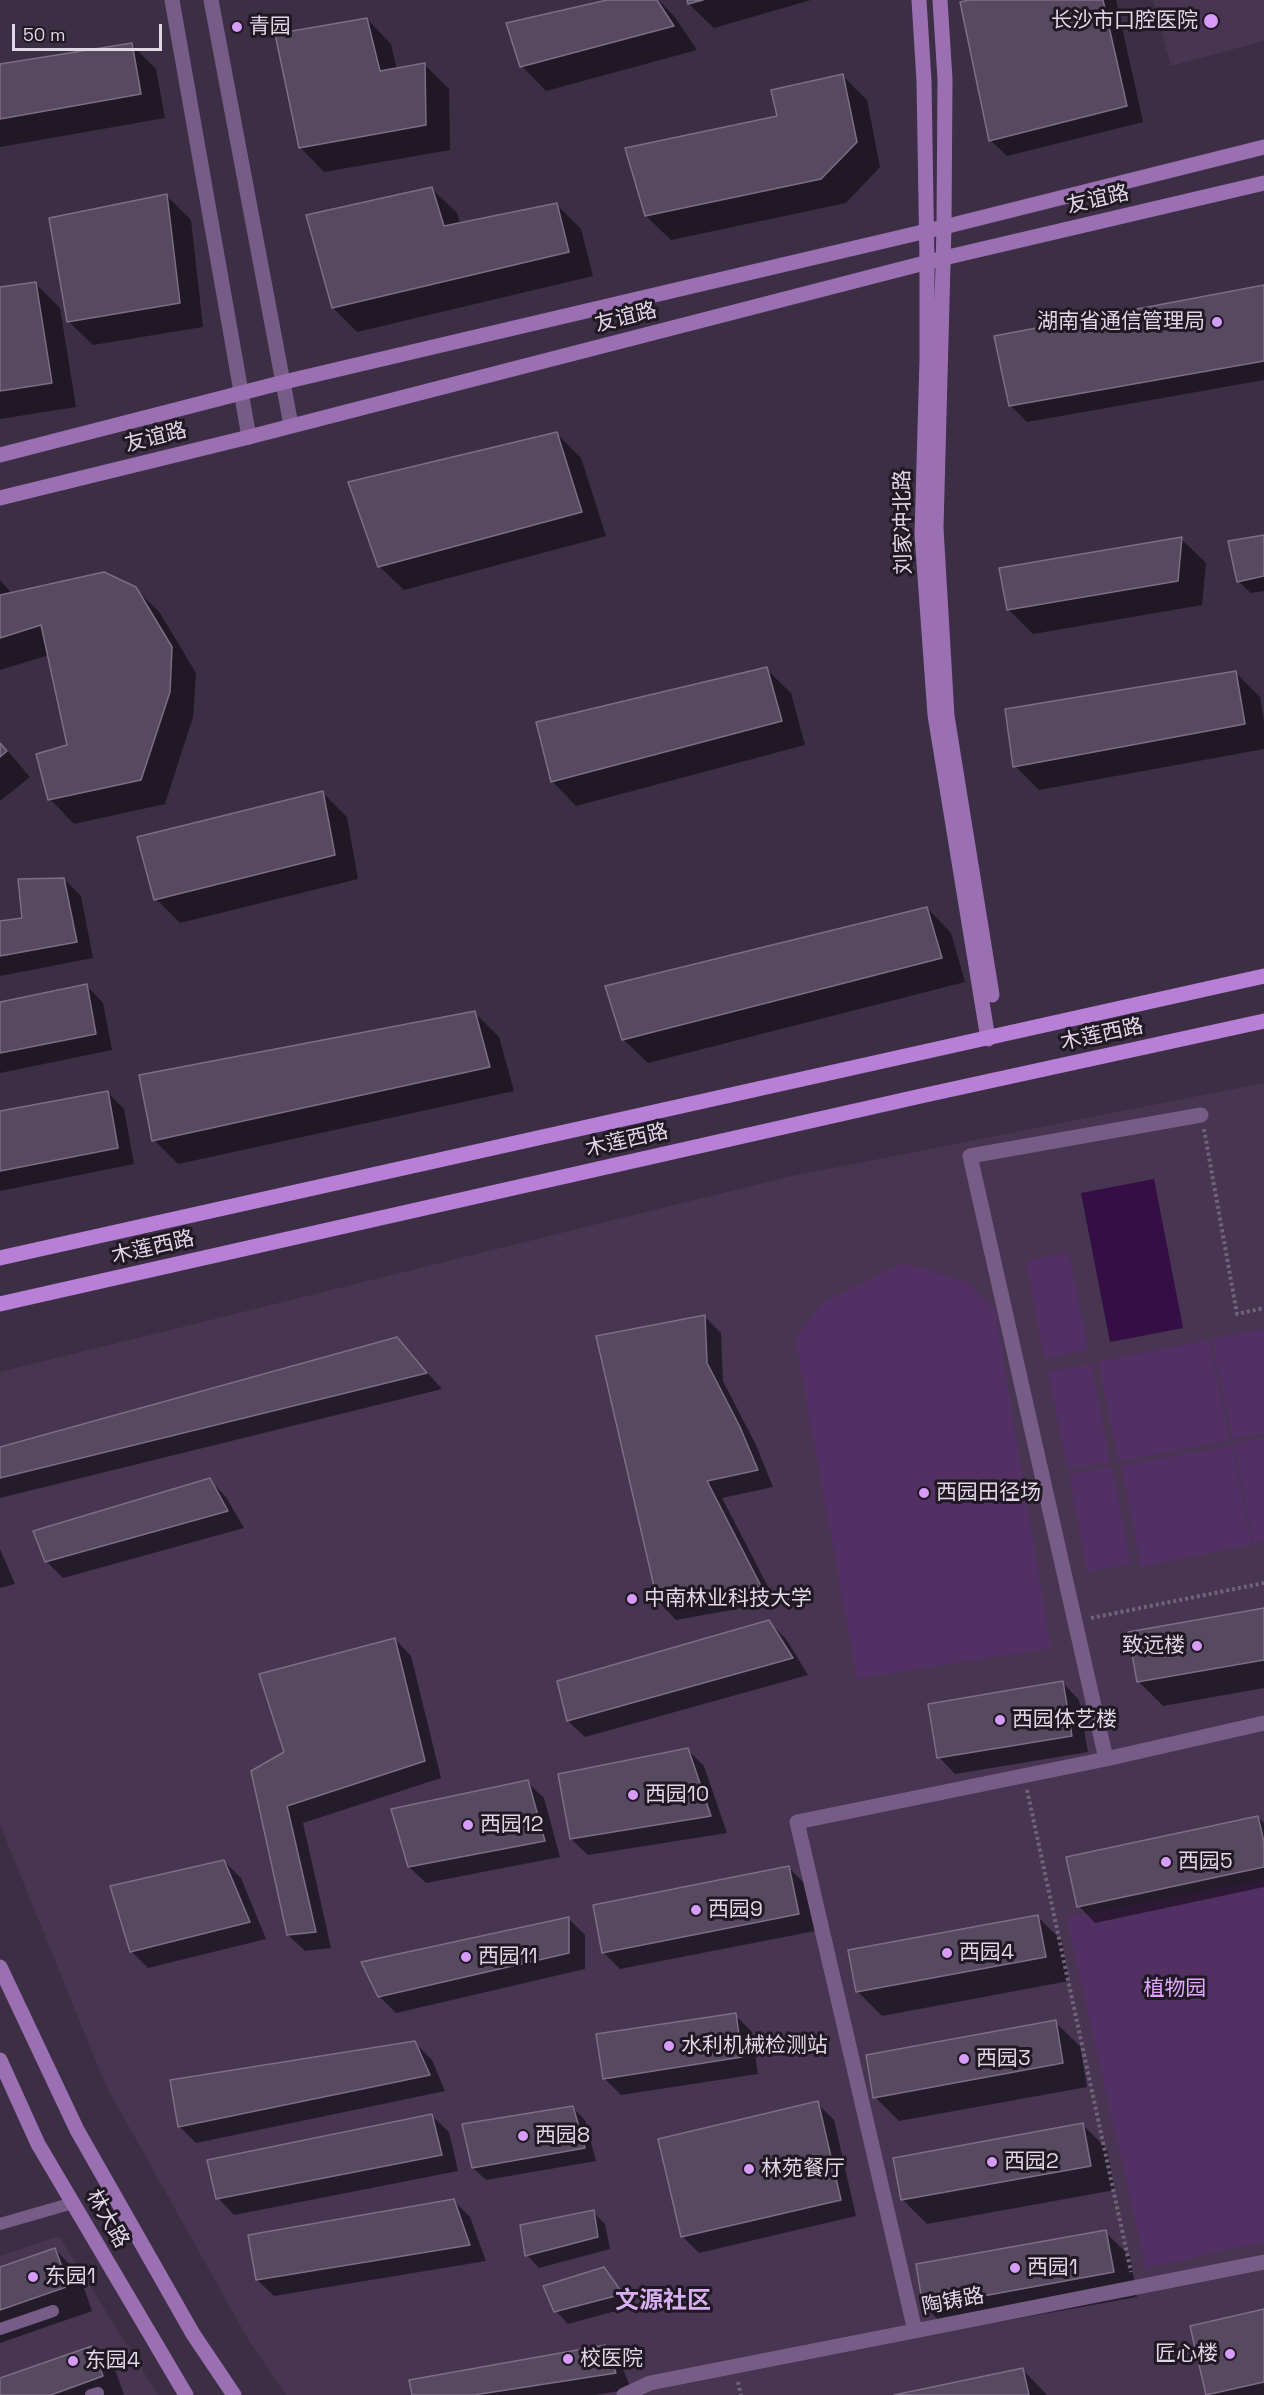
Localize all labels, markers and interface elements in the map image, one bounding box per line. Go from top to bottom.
place label: 长沙市口腔医院 [1051,8,1198,34]
scale bar [15,12,165,50]
marker: 长沙市口腔医院 [1202,12,1220,30]
place label: 青园 [249,14,291,40]
marker: 青园 [230,20,244,34]
text: 50 m [23,23,65,46]
street label: 友谊路 [1064,181,1132,219]
street label: 友谊路 [592,298,660,338]
place label: 湖南省通信管理局 [1037,309,1205,335]
marker: 湖南省通信管理局 [1210,315,1224,329]
street label: 友谊路 [122,418,190,458]
street label: 刘家冲北路 [890,469,918,575]
street label: 木莲西路 [1058,1014,1146,1056]
street label: 木莲西路 [583,1119,671,1163]
street label: 木莲西路 [109,1226,197,1270]
place label: 西园田径场 [936,1480,1041,1506]
marker: 西园田径场 [917,1486,931,1500]
place label: 中南林业科技大学 [644,1586,812,1612]
marker: 中南林业科技大学 [625,1592,639,1606]
place label: 致远楼 [1122,1633,1185,1659]
marker: 致远楼 [1190,1639,1204,1653]
place label: 西园体艺楼 [1012,1707,1117,1733]
marker: 西园体艺楼 [993,1713,1007,1727]
place label: 西园10 [645,1782,709,1808]
marker: 西园10 [626,1788,640,1802]
place label: 西园12 [480,1812,543,1838]
marker: 西园12 [461,1818,475,1832]
place label: 西园5 [1178,1849,1233,1875]
marker: 西园5 [1159,1855,1173,1869]
place label: 西园9 [708,1897,763,1923]
marker: 西园9 [689,1903,703,1917]
place label: 西园4 [959,1940,1014,1966]
place label: 西园11 [478,1944,538,1970]
marker: 西园4 [940,1946,954,1960]
marker: 西园11 [459,1950,473,1964]
park label: 植物园 [1144,1976,1206,2002]
place label: 水利机械检测站 [681,2033,828,2059]
marker: 水利机械检测站 [662,2039,676,2053]
place label: 西园3 [976,2046,1031,2072]
marker: 西园3 [957,2052,971,2066]
place label: 西园8 [535,2123,590,2149]
marker: 西园8 [516,2129,530,2143]
place label: 西园2 [1004,2149,1059,2175]
marker: 西园2 [985,2155,999,2169]
place label: 林苑餐厅 [761,2156,845,2182]
marker: 林苑餐厅 [742,2162,756,2176]
street label: 林大路 [80,2185,134,2253]
place label: 西园1 [1027,2255,1078,2281]
marker: 西园1 [1008,2261,1022,2275]
place label: 东园1 [45,2264,96,2290]
marker: 东园1 [26,2270,40,2284]
street label: 陶铸路 [920,2284,986,2320]
district label: 文源社区 [615,2287,711,2315]
place label: 匠心楼 [1155,2341,1218,2367]
place label: 校医院 [580,2346,643,2372]
marker: 匠心楼 [1223,2347,1237,2361]
place label: 东园4 [85,2348,140,2374]
marker: 校医院 [561,2352,575,2366]
marker: 东园4 [66,2354,80,2368]

